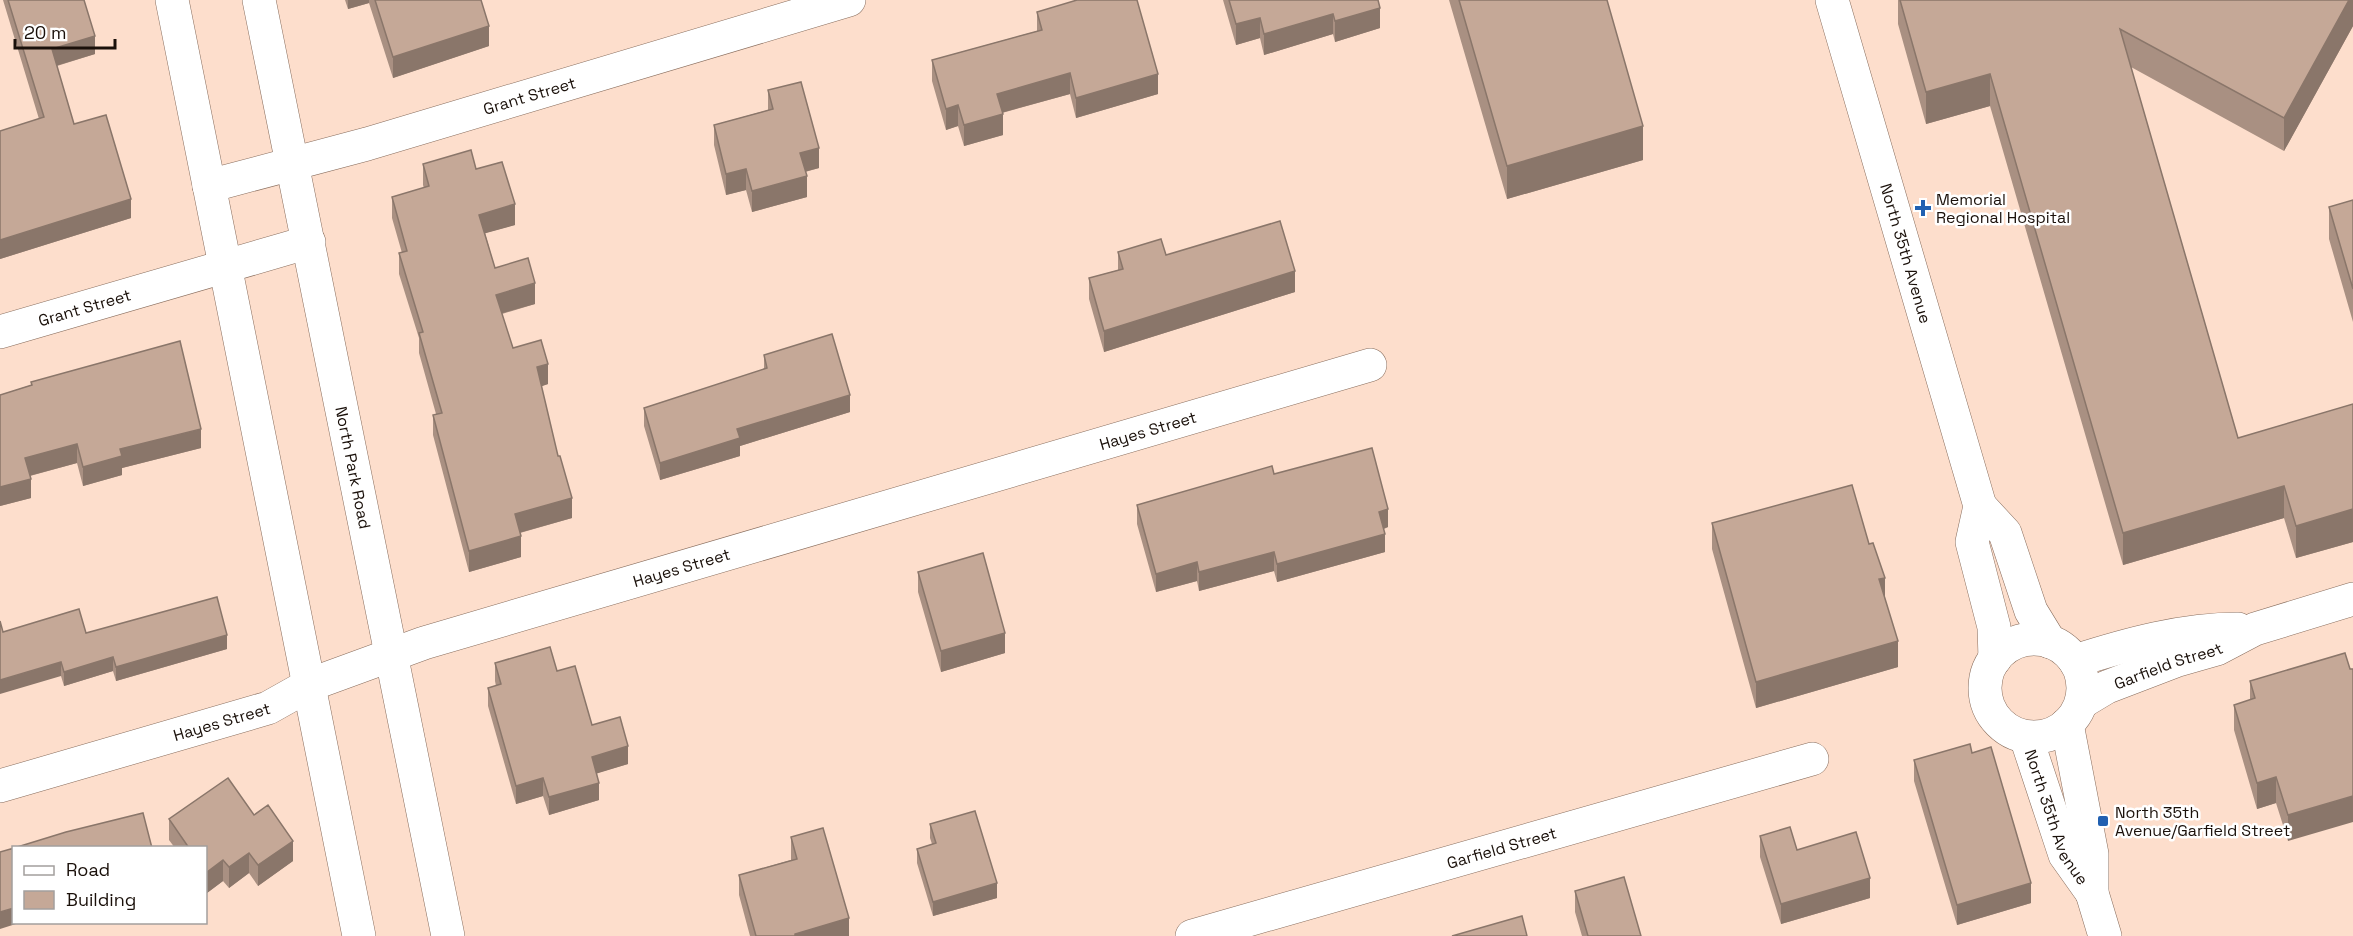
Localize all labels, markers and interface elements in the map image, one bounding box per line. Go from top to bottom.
scale bar [15,12,116,50]
text: 20 m [24,21,67,44]
street label: Grant Street [481,72,578,120]
street label: North 35th Avenue [1875,181,1936,326]
place label: Memorial Regional Hospital [1936,189,2070,228]
marker: Memorial Regional Hospital [1914,199,1932,217]
street label: Grant Street [36,284,133,331]
street label: North Park Road [330,405,376,531]
street label: Hayes Street [1097,407,1199,455]
street label: Hayes Street [631,544,733,592]
street label: Garfield Street [2111,638,2227,694]
street label: Hayes Street [171,698,273,746]
street label: North 35th Avenue [2020,747,2093,889]
place label: North 35th Avenue/Garfield Street [2115,802,2290,841]
marker: North 35th Avenue/Garfield Street [2096,814,2110,828]
street label: Garfield Street [1444,822,1559,874]
legend [12,846,207,924]
text: Road [66,858,110,881]
text: Building [66,888,136,911]

